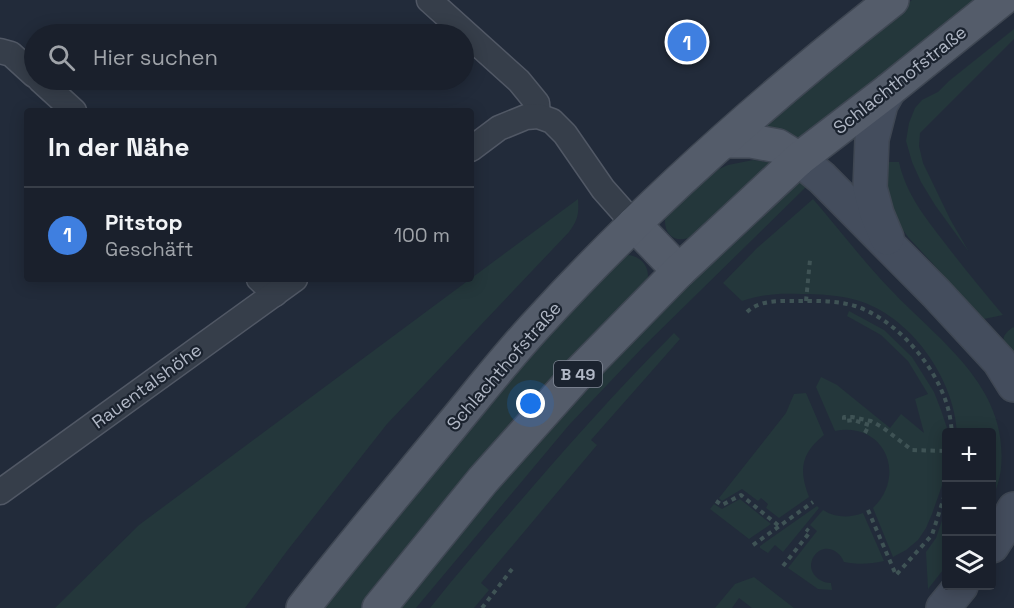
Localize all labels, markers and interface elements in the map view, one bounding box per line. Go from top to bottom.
pin: 1 [668,20,706,64]
street label: Schlachthofstraße [828,20,971,139]
search box [24,24,474,90]
icon: search [45,41,78,74]
text: Hier suchen [93,43,218,71]
text: In der Nähe [48,130,189,164]
text: Pitstop [105,208,183,236]
text: 1 [63,222,72,248]
text: 100 m [394,222,450,248]
text: Geschäft [105,236,193,262]
street label: Schlachthofstraße [441,297,566,435]
street label: Rauentalshöhe [87,338,206,433]
road number: B 49 [554,361,602,387]
your location [516,389,545,418]
map controls [942,428,996,590]
button: + [942,428,996,482]
button: − [942,482,996,536]
button: layers [942,536,996,590]

